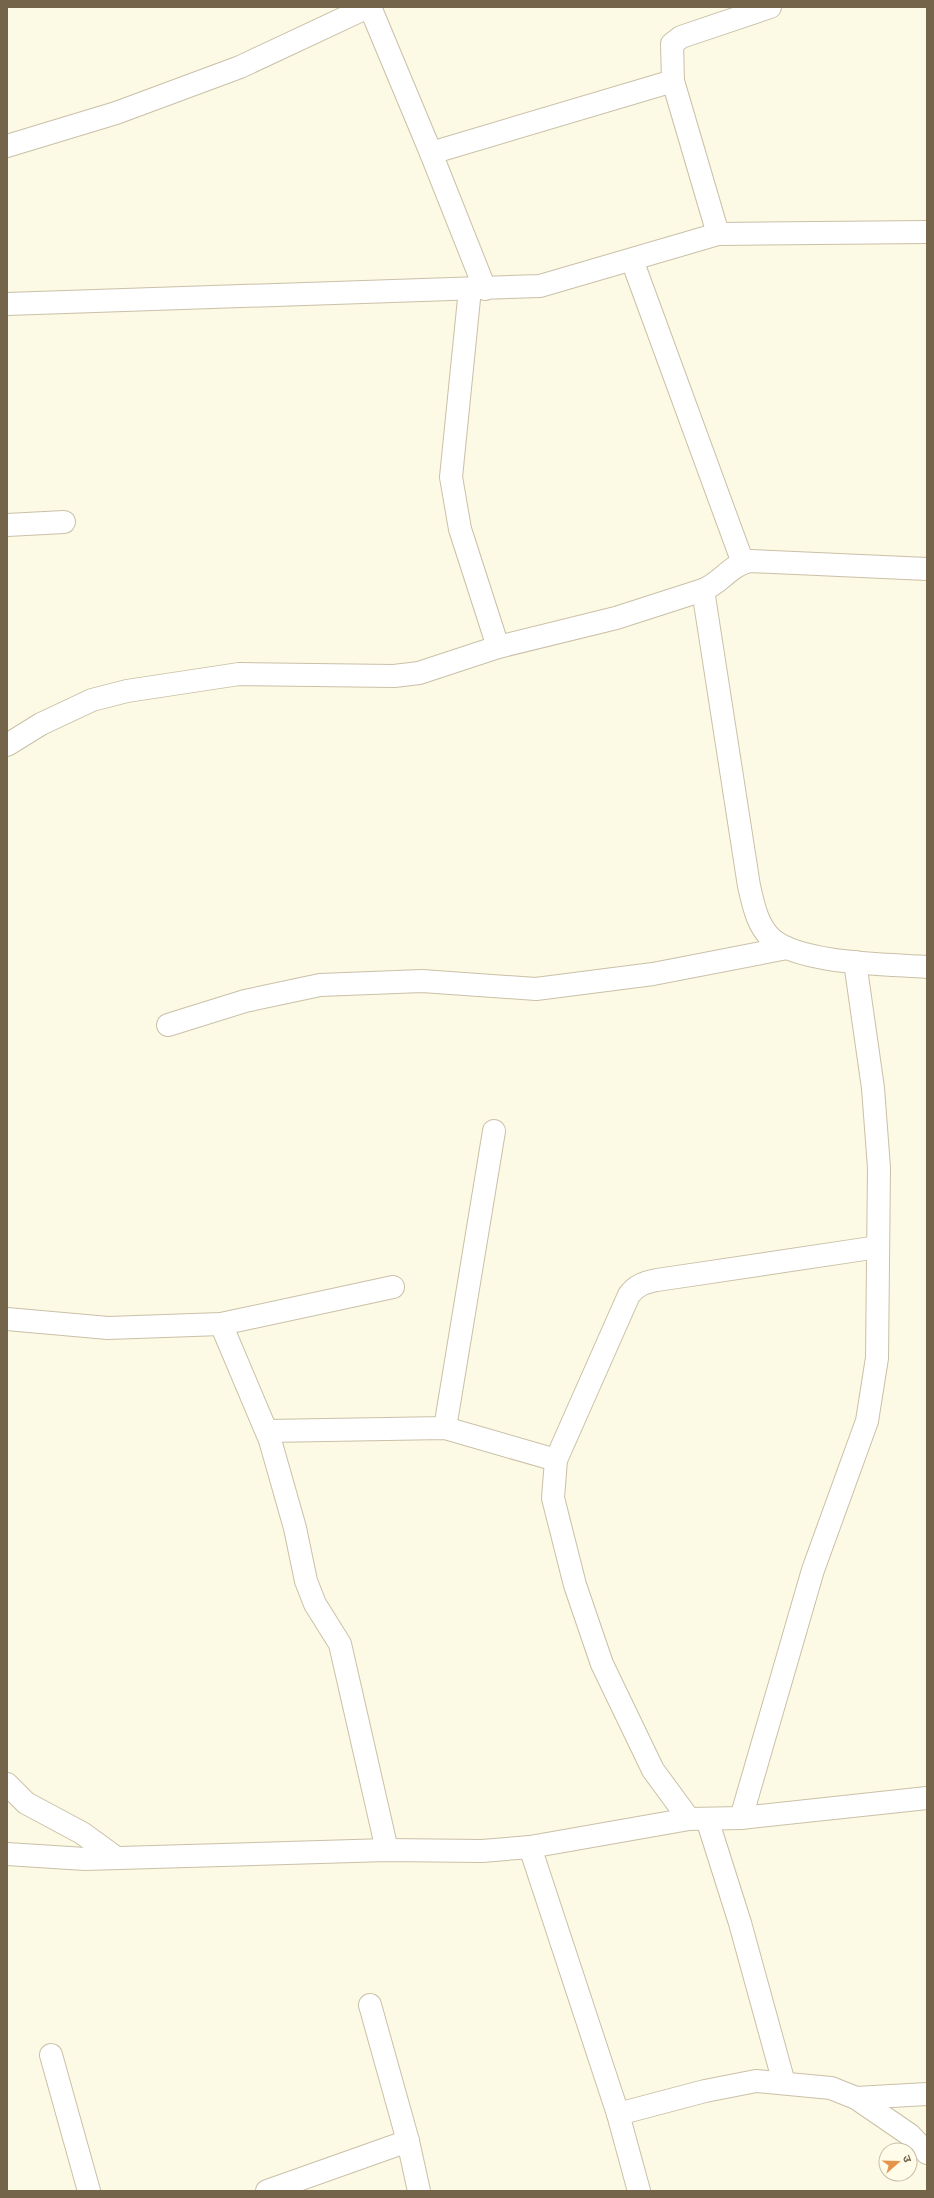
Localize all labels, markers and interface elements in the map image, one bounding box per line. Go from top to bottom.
north arrow [878,2142,918,2182]
text: उ [900,2153,915,2165]

